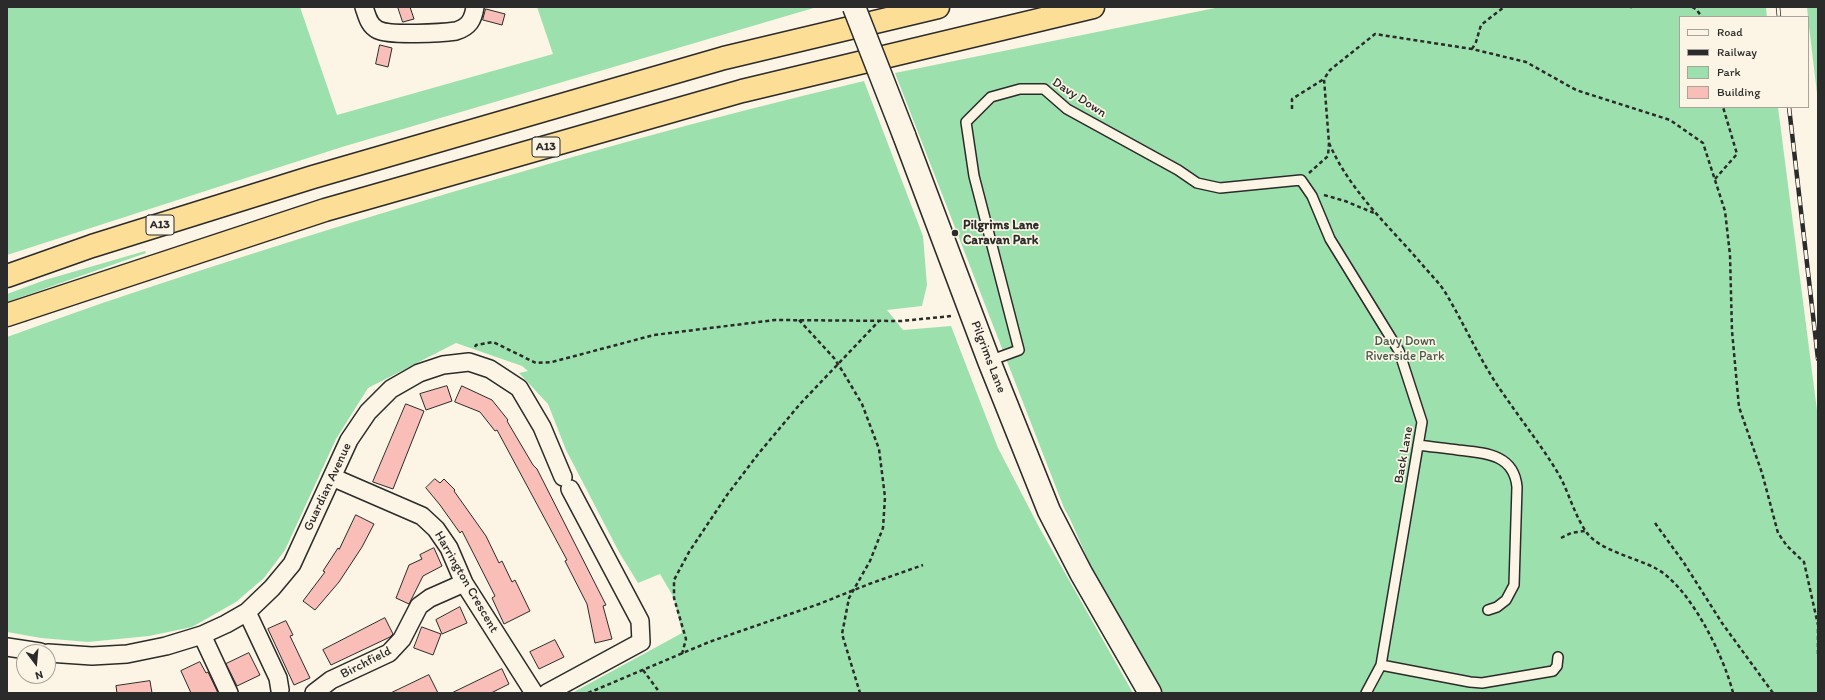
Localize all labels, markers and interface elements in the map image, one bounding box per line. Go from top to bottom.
legend [1679,16,1809,108]
text: Road [1717,25,1743,39]
text: Railway [1717,45,1757,59]
text: Park [1717,65,1741,79]
street label: Davy Down [1049,75,1109,121]
text: Building [1717,85,1760,99]
road number: A13 [532,137,560,157]
road number: A13 [146,215,174,235]
place label: Pilgrims Lane Caravan Park [963,218,1039,249]
marker: Pilgrims Lane Caravan Park [950,228,960,238]
street label: Pilgrims Lane [967,319,1009,395]
park label: Davy Down Riverside Park [1365,334,1445,365]
street label: Back Lane [1391,425,1417,485]
street label: Guardian Avenue [301,440,355,534]
street label: Harrington Crescent [431,528,501,636]
north arrow [16,644,56,684]
street label: Birchfield [338,644,394,682]
text: N [34,668,45,682]

